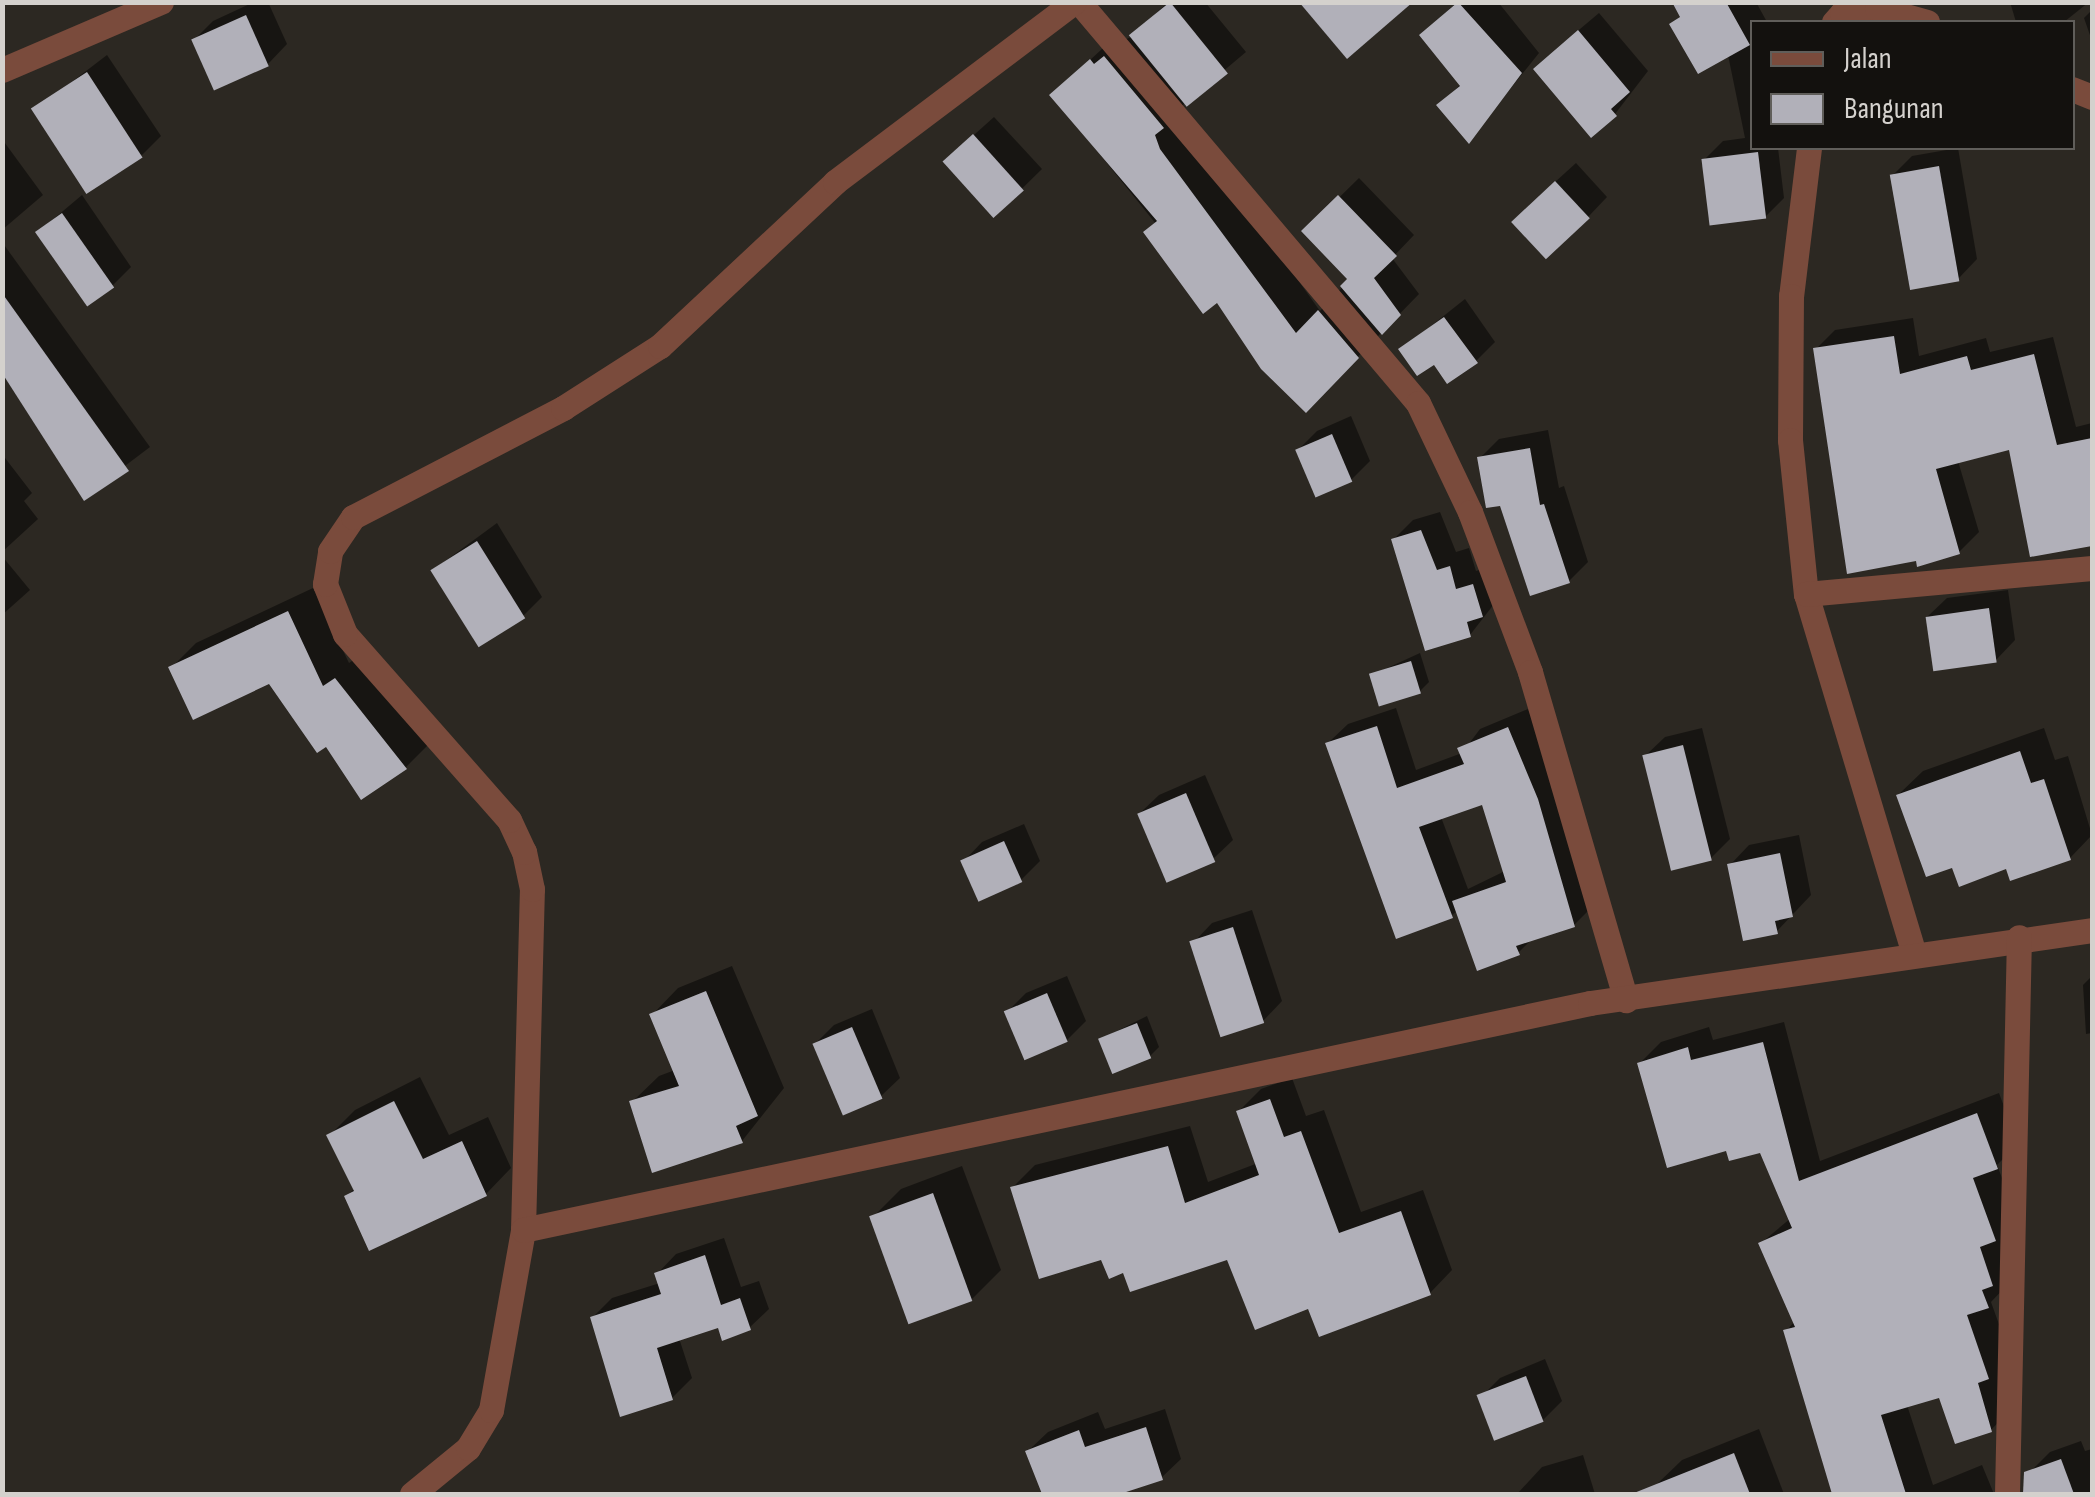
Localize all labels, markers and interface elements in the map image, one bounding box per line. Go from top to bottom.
legend [1750,20,2075,150]
text: Jalan [1844,41,1892,77]
text: Bangunan [1844,91,1944,127]

